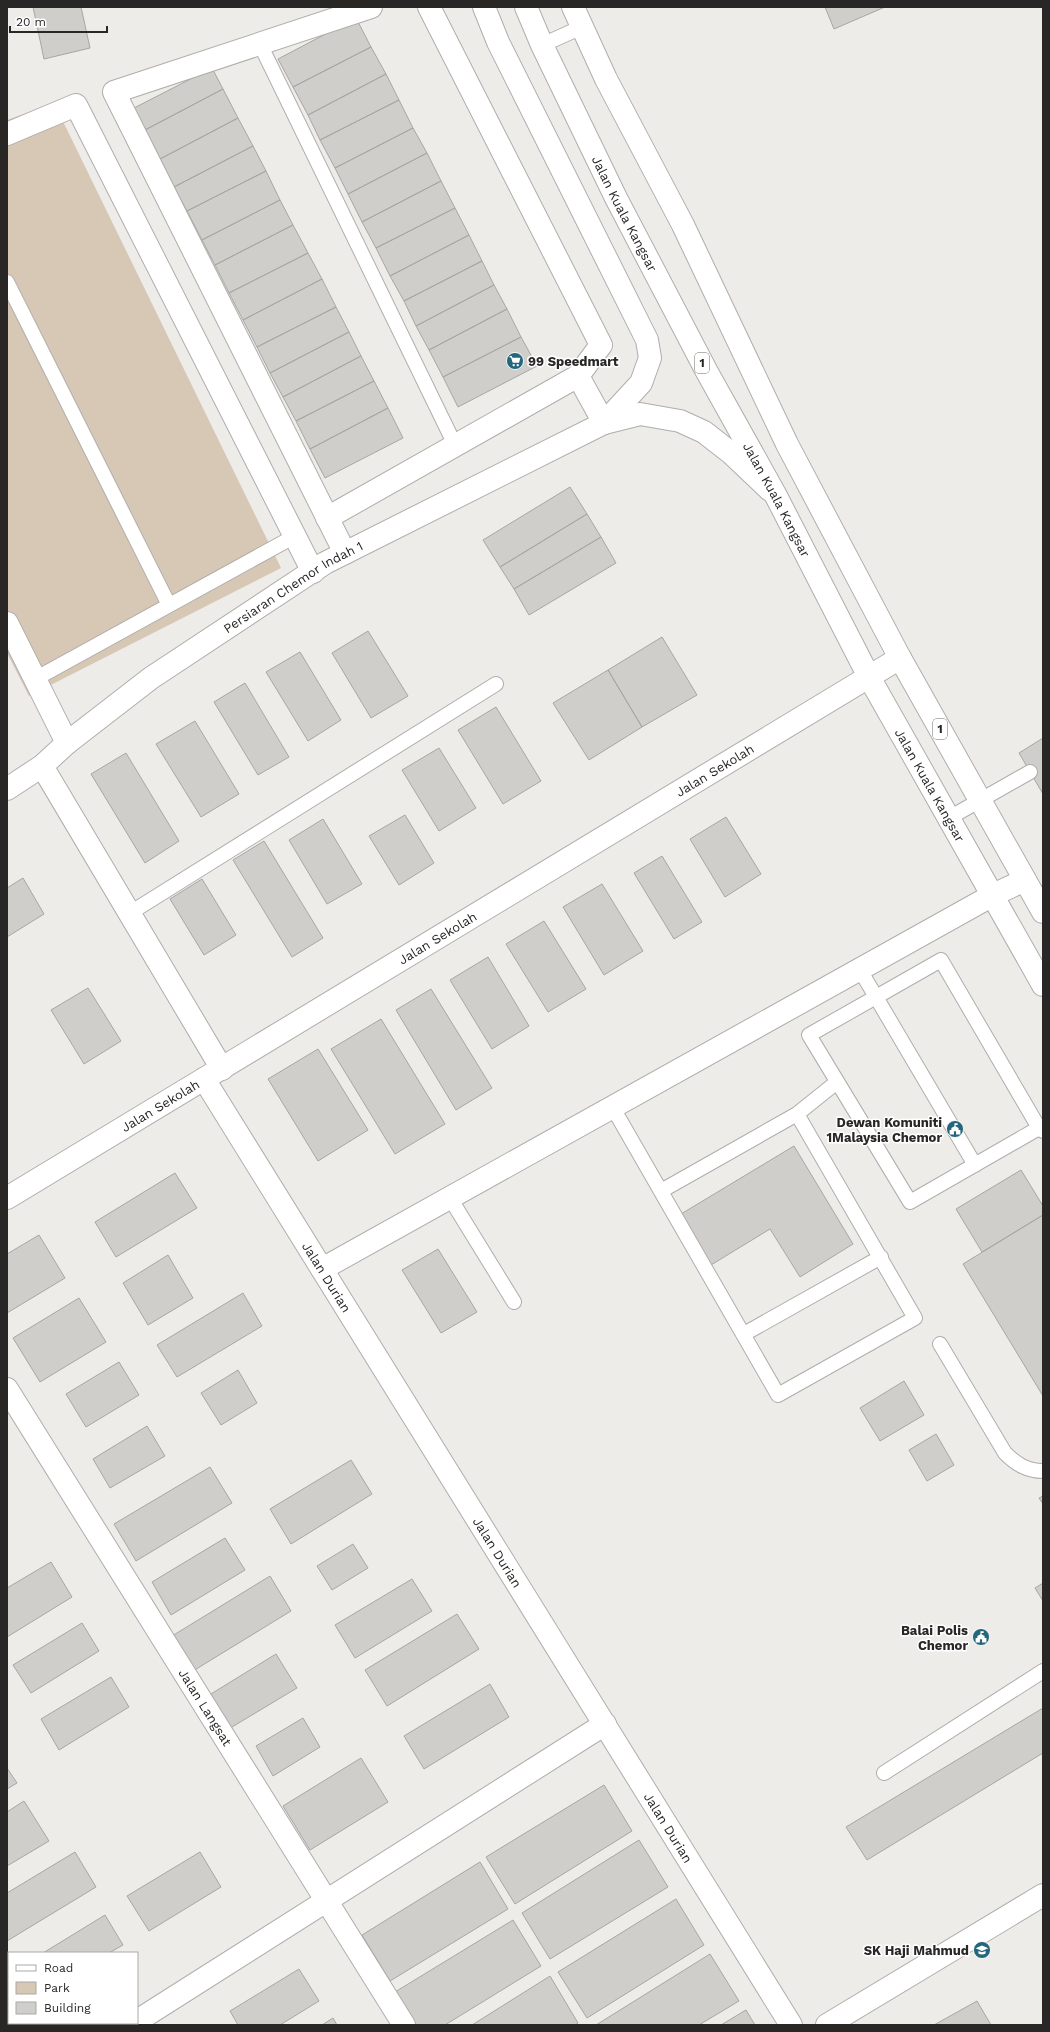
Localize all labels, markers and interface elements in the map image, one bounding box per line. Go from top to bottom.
scale bar [10,8,107,34]
text: 20 m [16,15,46,29]
street label: Jalan Kuala Kangsar [589,153,660,274]
supermarket icon: 99 Speedmart [505,351,525,371]
road number: 1 [695,353,709,373]
place label: 99 Speedmart [528,354,619,369]
street label: Jalan Kuala Kangsar [740,440,813,559]
street label: Persiaran Chemor Indah 1 [220,538,365,636]
road number: 1 [933,719,947,739]
street label: Jalan Kuala Kangsar [892,726,968,844]
street label: Jalan Sekolah [673,741,756,799]
street label: Jalan Sekolah [396,908,479,967]
street label: Jalan Sekolah [118,1076,202,1135]
place label: Dewan Komuniti 1Malaysia Chemor [827,1115,942,1145]
public building icon: Dewan Komuniti 1Malaysia Chemor [945,1119,965,1139]
street label: Jalan Durian [299,1239,354,1315]
street label: Jalan Durian [470,1514,525,1590]
place label: Balai Polis Chemor [901,1623,968,1653]
public building icon: Balai Polis Chemor [971,1627,991,1647]
street label: Jalan Langsat [176,1666,235,1749]
street label: Jalan Durian [641,1790,696,1866]
school or university icon: SK Haji Mahmud [972,1940,992,1960]
place label: SK Haji Mahmud [864,1943,969,1958]
legend [8,1952,138,2024]
text: Road [44,1961,73,1975]
text: Park [44,1981,70,1995]
text: Building [44,2001,91,2015]

